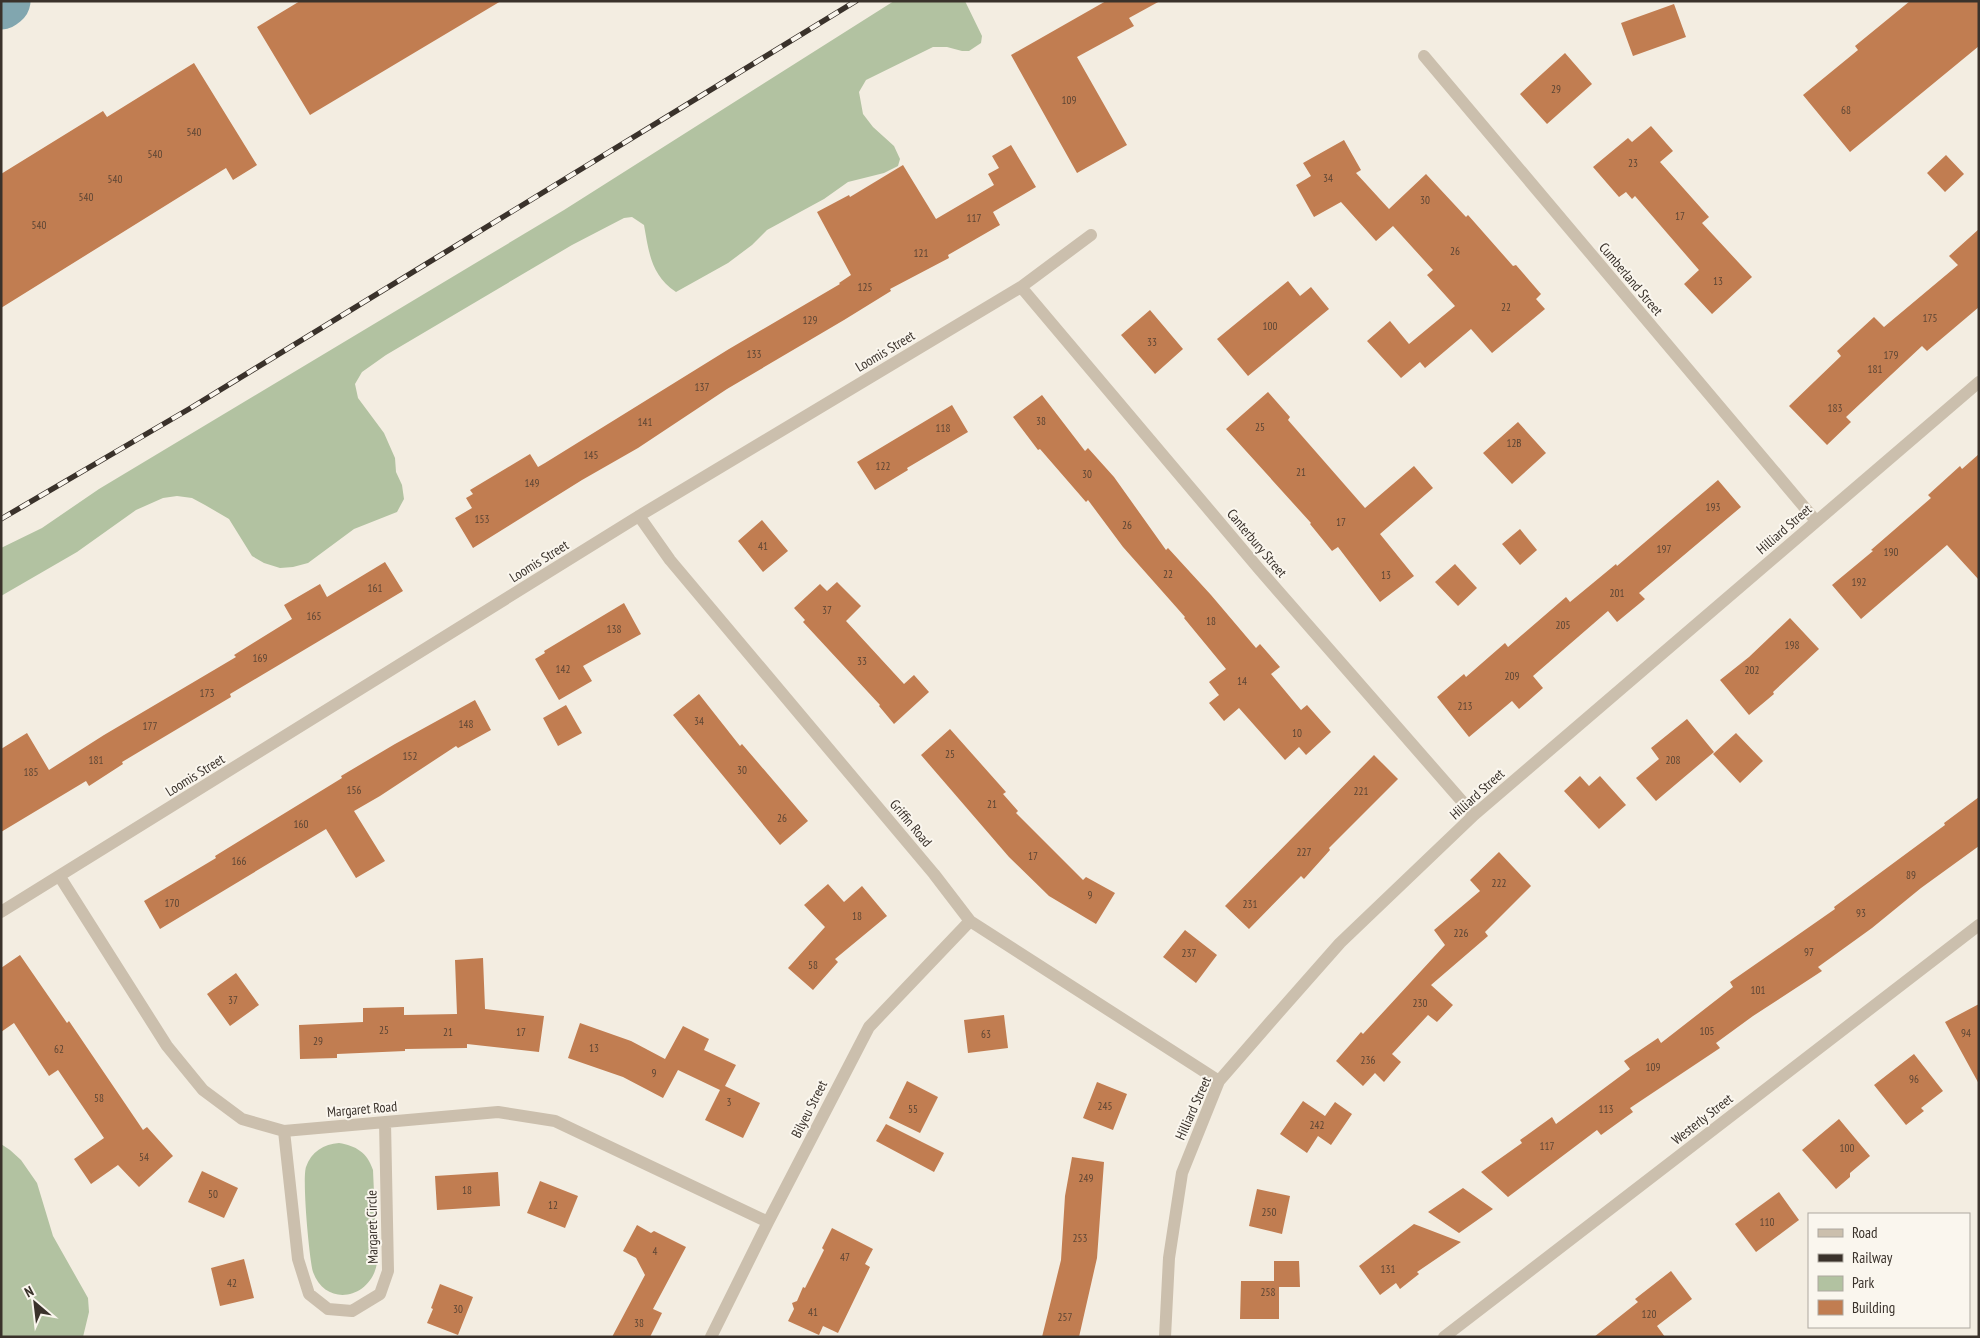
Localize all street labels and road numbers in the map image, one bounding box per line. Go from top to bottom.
street label: Cumberland Street [1595,239,1667,319]
street label: Loomis Street [852,326,918,376]
street label: Hilliard Street [1753,500,1816,558]
street label: Canterbury Street [1223,505,1291,581]
street label: Loomis Street [506,536,572,586]
street label: Loomis Street [162,750,228,800]
street label: Hilliard Street [1446,765,1508,823]
street label: Griffin Road [886,796,936,850]
street label: Hilliard Street [1171,1073,1215,1143]
street label: Bilyeu Street [787,1077,831,1141]
street label: Westerly Street [1668,1089,1736,1149]
street label: Margaret Road [326,1097,398,1121]
street label: Margaret Circle [362,1190,382,1264]

